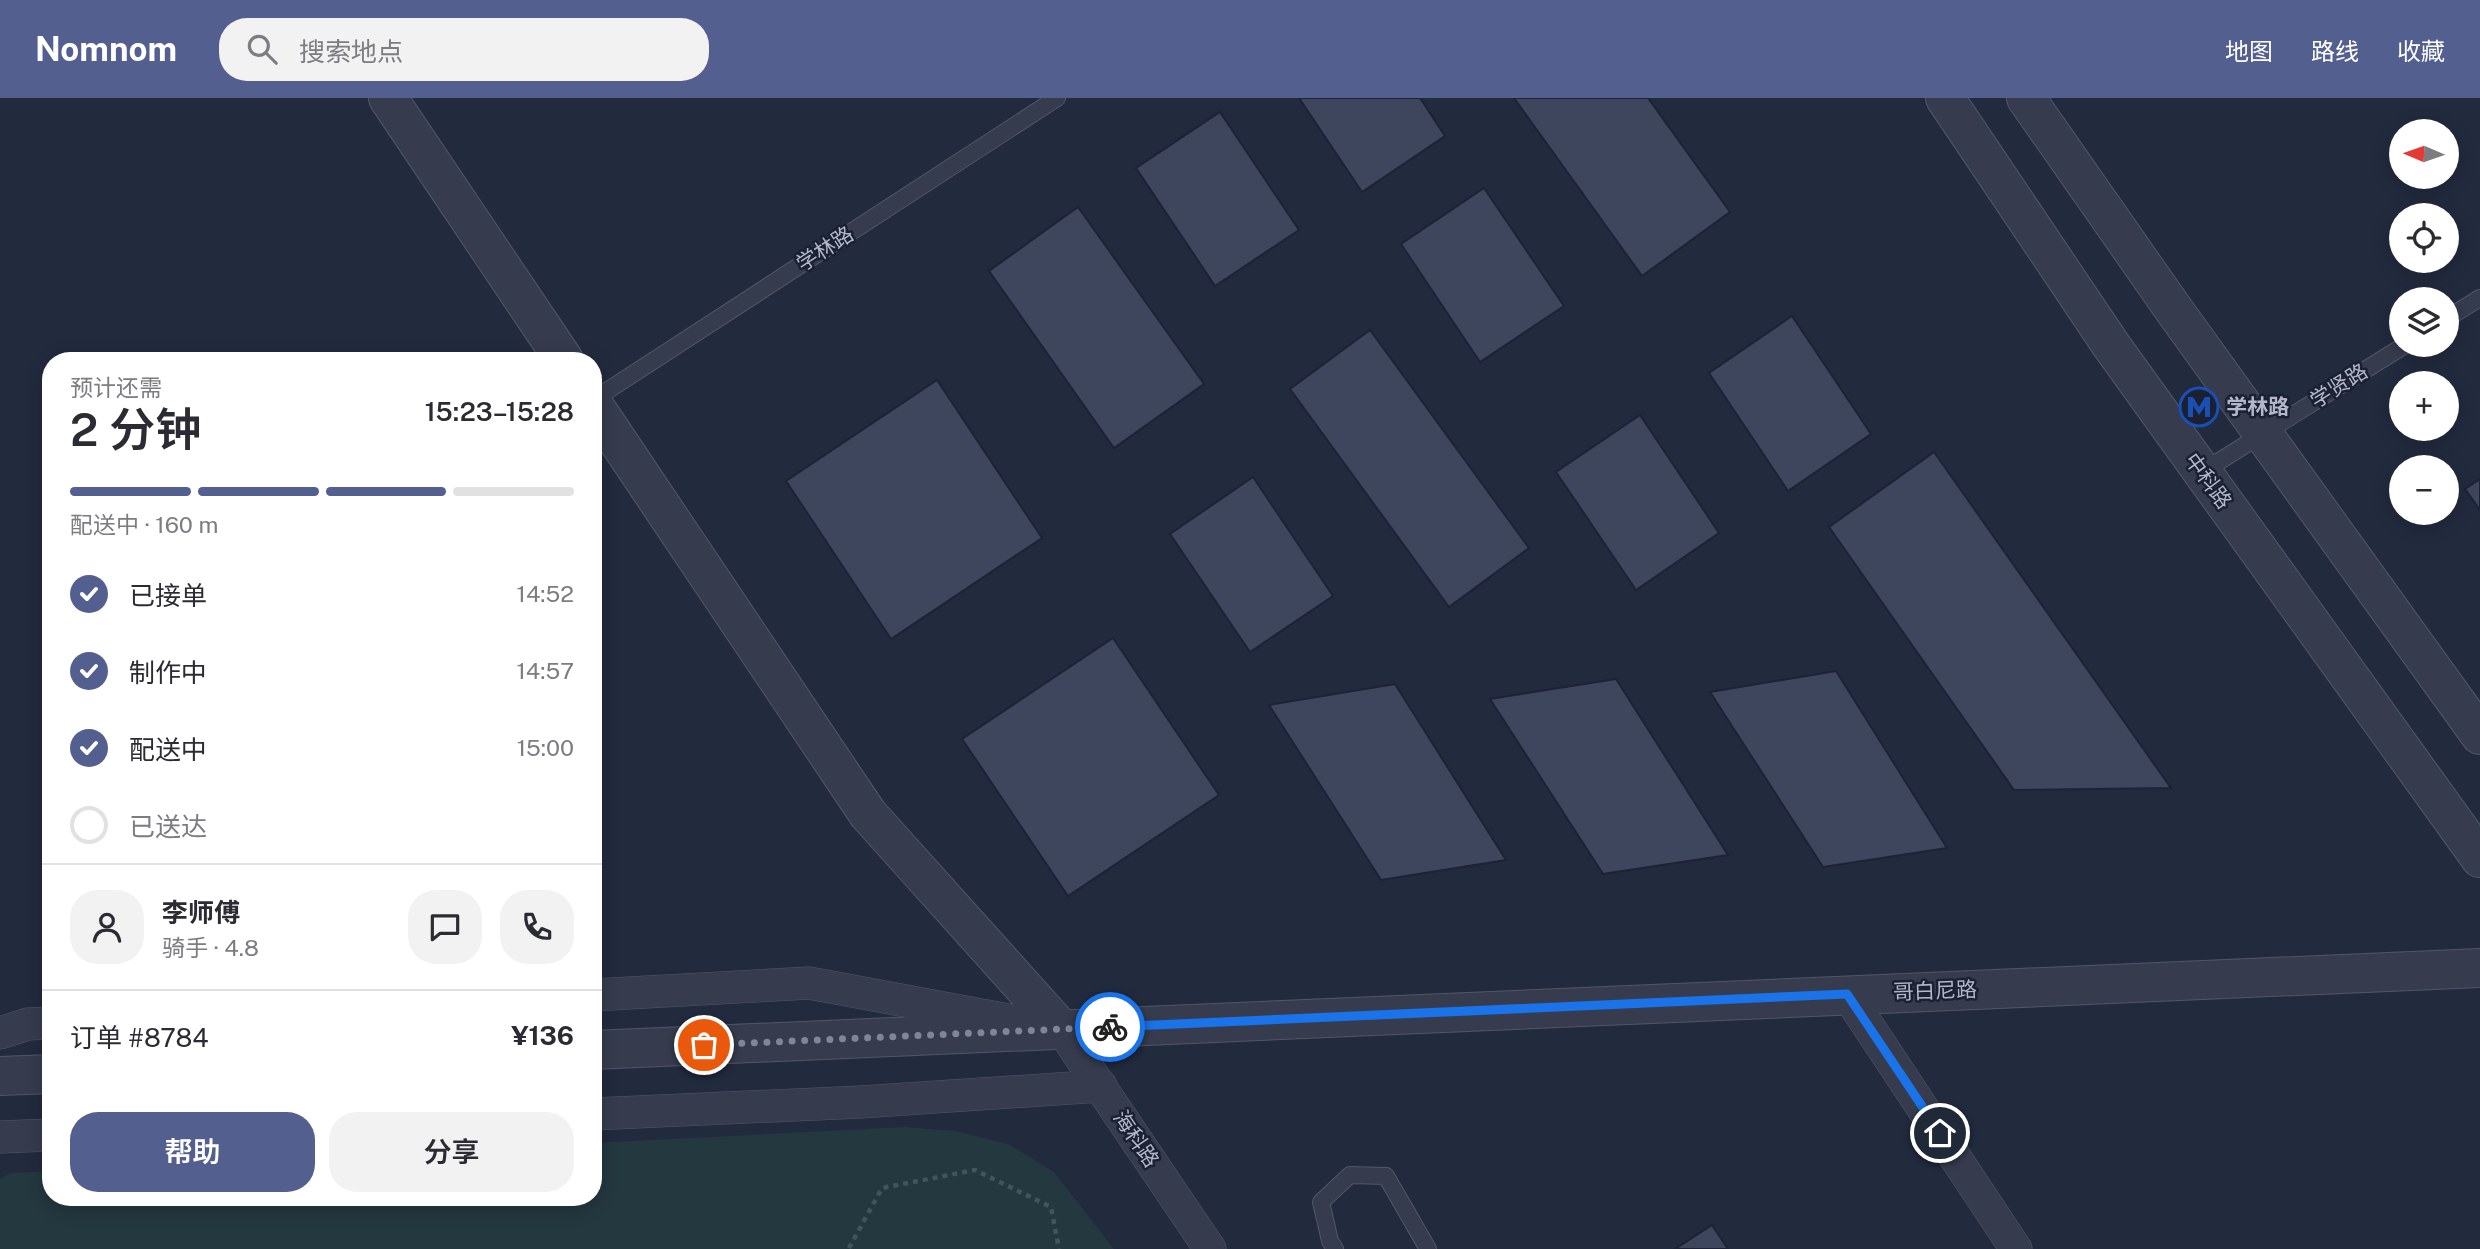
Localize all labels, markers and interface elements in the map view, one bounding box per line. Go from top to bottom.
search box [219,18,709,81]
text: Nomnom [35,30,177,68]
icon: search [243,30,281,68]
text: 搜索地点 [299,36,403,67]
text: 地图 [2225,37,2273,65]
text: 路线 [2311,37,2359,65]
text: 收藏 [2397,37,2445,65]
north arrow [2389,119,2459,189]
map controls [2389,119,2459,525]
button: locate [2389,203,2459,273]
street label: 学林路 [792,221,858,276]
button: layers [2389,287,2459,357]
street label: 学贤路 [2305,358,2372,413]
button: + [2389,371,2459,441]
text: 预计还需 [70,374,162,401]
metro station icon: 学林路 [2178,386,2220,428]
place label: 学林路 [2226,394,2289,419]
text: 15:23–15:28 [425,396,574,427]
text: 2 分钟 [70,402,201,456]
street label: 中科路 [2180,448,2237,514]
button: − [2389,455,2459,525]
text: 配送中 · 160 m [70,511,218,538]
icon: check [70,575,108,613]
text: 已接单 [129,580,207,611]
text: 14:52 [517,580,574,607]
icon: check [70,652,108,690]
text: 制作中 [129,657,207,688]
text: 14:57 [516,657,574,684]
icon: check [70,729,108,767]
text: 配送中 [129,734,207,765]
text: 15:00 [517,734,574,761]
text: 已送达 [129,811,207,842]
button: person [70,890,144,964]
button: chat [408,890,482,964]
button: phone [500,890,574,964]
text: 李师傅 [162,897,240,928]
text: 骑手 · 4.8 [162,934,259,961]
street label: 哥白尼路 [1893,977,1977,1004]
courier [1075,992,1145,1062]
icon: bike [1091,1008,1129,1046]
pin [674,1015,734,1075]
text: ¥136 [511,1020,574,1051]
text: 订单 #8784 [70,1022,209,1053]
icon: bag [685,1026,723,1064]
pin [1910,1103,1970,1163]
street label: 海科路 [1108,1106,1164,1172]
button: 帮助 [70,1112,315,1192]
button: 分享 [329,1112,574,1192]
icon: home [1921,1114,1959,1152]

